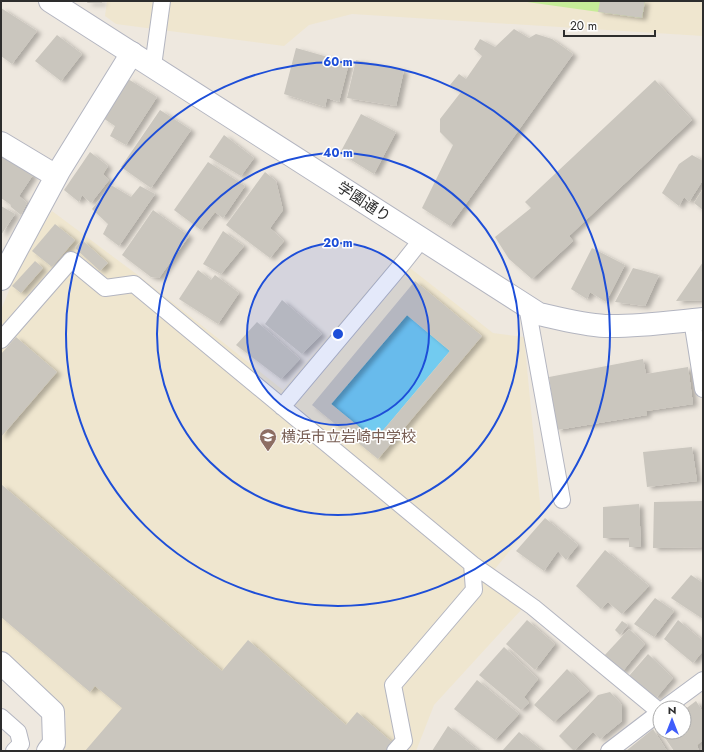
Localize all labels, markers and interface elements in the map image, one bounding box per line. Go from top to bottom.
scale bar [564,12,655,38]
text: 20 m [570,17,597,35]
text: 60 m [323,53,353,71]
text: 40 m [323,144,353,162]
street label: 学園通り [333,176,395,228]
text: 20 m [323,234,353,252]
centre of rings [331,327,345,341]
place label: 横浜市立岩崎中学校 [281,426,416,448]
school or university icon: 横浜市立岩崎中学校 [258,427,278,452]
north arrow [652,700,692,740]
text: N [668,702,676,718]

